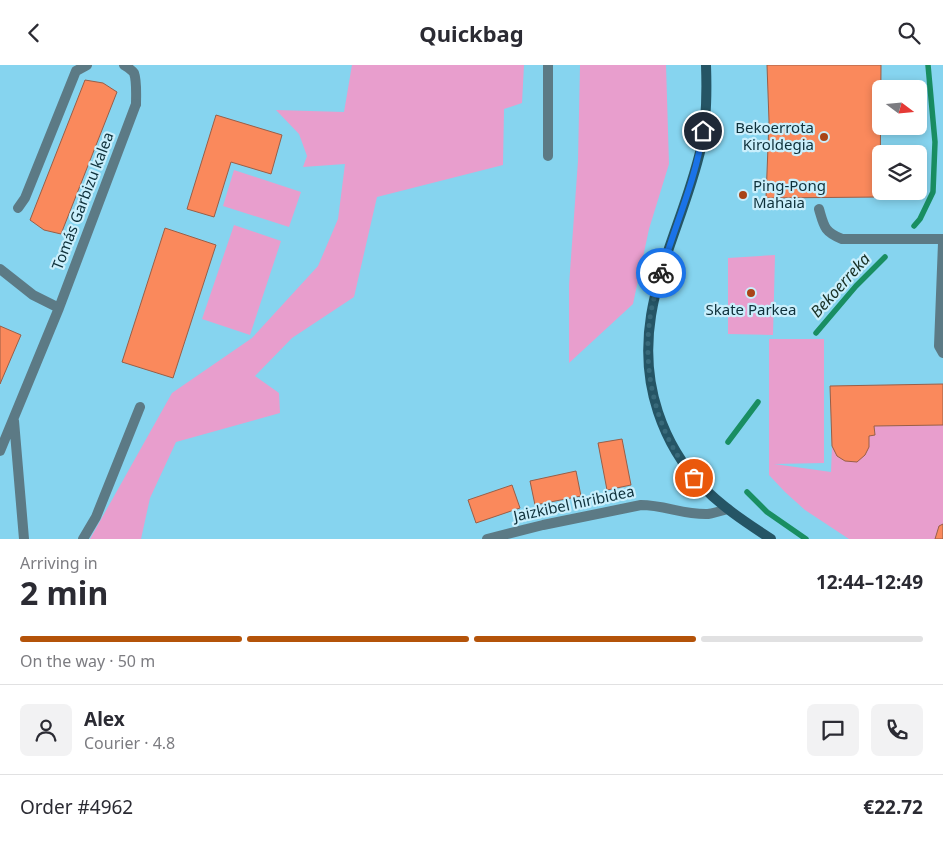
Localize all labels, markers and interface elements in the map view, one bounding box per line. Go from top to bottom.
text: Quickbag [419,18,524,48]
icon: back [20,19,48,47]
icon: search [895,19,923,47]
north arrow [872,80,928,135]
map controls [872,80,927,200]
pin [682,110,724,152]
icon: home [689,117,717,145]
place label: Bekoerrota Kiroldegia [735,117,814,154]
street label: Tomás Garbizu kalea [47,129,118,272]
marker: Bekoerrota Kiroldegia [818,131,830,143]
button: layers [872,145,927,200]
place label: Ping-Pong Mahaia [753,175,826,212]
marker: Ping-Pong Mahaia [737,189,749,201]
courier [636,248,686,298]
water label: Bekoerreka [805,248,875,322]
icon: bike [647,259,675,287]
marker: Skate Parkea [745,287,757,299]
place label: Skate Parkea [705,299,797,319]
pin [673,457,715,499]
icon: bag [680,464,708,492]
street label: Jaizkibel hiribidea [510,480,636,526]
text: Arriving in [20,552,98,574]
text: 12:44–12:49 [816,569,923,595]
text: 2 min [20,571,108,614]
text: On the way · 50 m [20,650,155,672]
button: person [20,704,72,756]
button: chat [807,704,859,756]
button: phone [871,704,923,756]
text: Alex [84,706,125,732]
text: Courier · 4.8 [84,732,175,754]
text: Order #4962 [20,794,133,820]
text: €22.72 [863,794,923,820]

